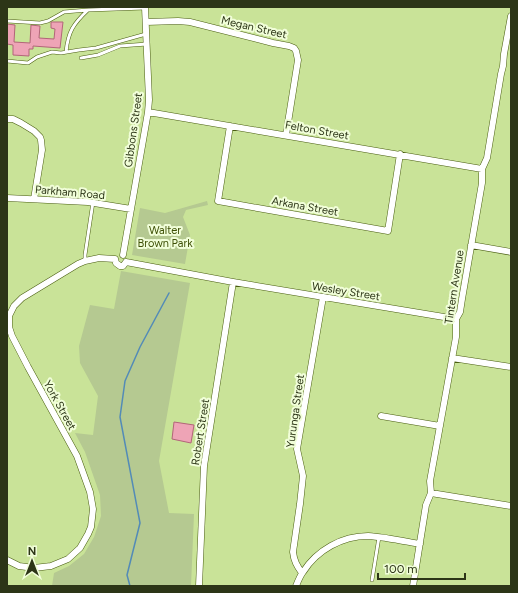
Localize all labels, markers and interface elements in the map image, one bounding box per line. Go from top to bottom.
street label: Megan Street [220,14,288,41]
street label: Gibbons Street [122,92,145,168]
street label: Felton Street [284,118,350,142]
street label: Parkham Road [34,183,105,202]
street label: Arkana Street [271,194,339,219]
park label: Walter Brown Park [137,224,193,250]
street label: Tintern Avenue [442,249,467,325]
street label: Wesley Street [311,280,381,303]
street label: Yurunga Street [284,373,307,449]
street label: York Street [41,378,79,432]
street label: Robert Street [189,398,212,466]
north arrow [12,541,52,581]
text: N [28,545,36,558]
scale bar [378,555,465,581]
text: 100 m [384,562,418,576]

